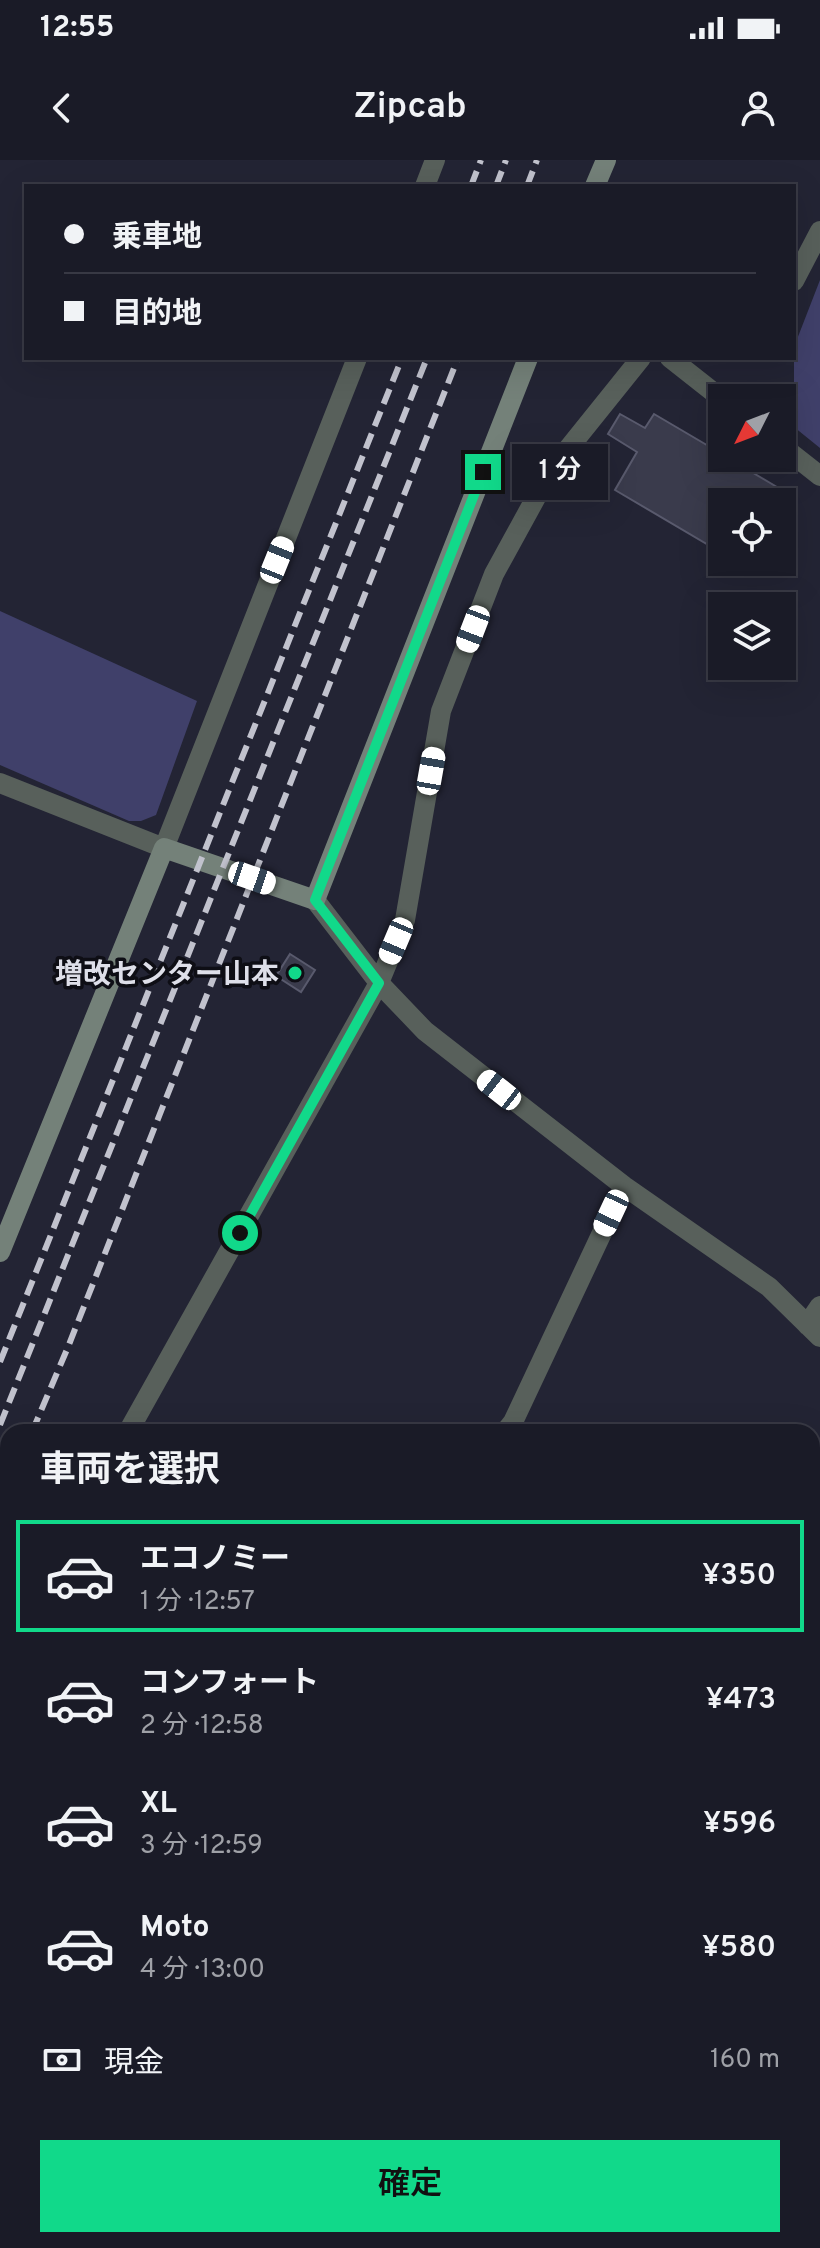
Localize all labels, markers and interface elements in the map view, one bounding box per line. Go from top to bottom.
text: 12:55 [40,10,114,47]
text: Zipcab [354,85,467,131]
icon: back [40,86,84,130]
icon: person [736,86,780,130]
text: 乗車地 [112,220,202,257]
text: 目的地 [112,297,202,334]
north arrow [708,384,796,472]
map controls [708,384,796,680]
callout: 1 分 [511,444,607,500]
route end [465,454,501,490]
text: 1 分 [539,455,581,488]
button: locate [708,488,796,576]
car [257,533,297,587]
button: layers [708,592,796,680]
car [453,602,493,656]
car [415,745,447,797]
car [225,859,279,897]
car [376,914,416,968]
place label: 増改センター山本 [55,958,279,994]
marker: 増改センター山本 [286,964,304,982]
car [473,1066,525,1114]
car [590,1186,632,1240]
route start [222,1215,258,1251]
text: 車両を選択 [40,1449,220,1495]
icon: car [44,1540,116,1612]
text: エコノミー [140,1542,290,1579]
text: ¥350 [702,1558,776,1595]
text: 1 分 · 12:57 [140,1586,255,1619]
icon: car [44,1664,116,1736]
text: コンフォート [140,1666,319,1703]
text: ¥473 [706,1682,776,1719]
text: 2 分 · 12:58 [140,1710,264,1743]
text: XL [140,1786,177,1823]
icon: car [44,1788,116,1860]
text: ¥596 [703,1806,776,1843]
text: 3 分 · 12:59 [140,1830,263,1863]
text: Moto [140,1910,210,1947]
icon: car [44,1912,116,1984]
text: ¥580 [702,1930,776,1967]
text: 4 分 · 13:00 [140,1954,265,1987]
icon: cash [40,2038,84,2082]
text: 160 m [710,2044,780,2077]
text: 現金 [104,2046,164,2083]
button: 確定 [40,2140,780,2232]

